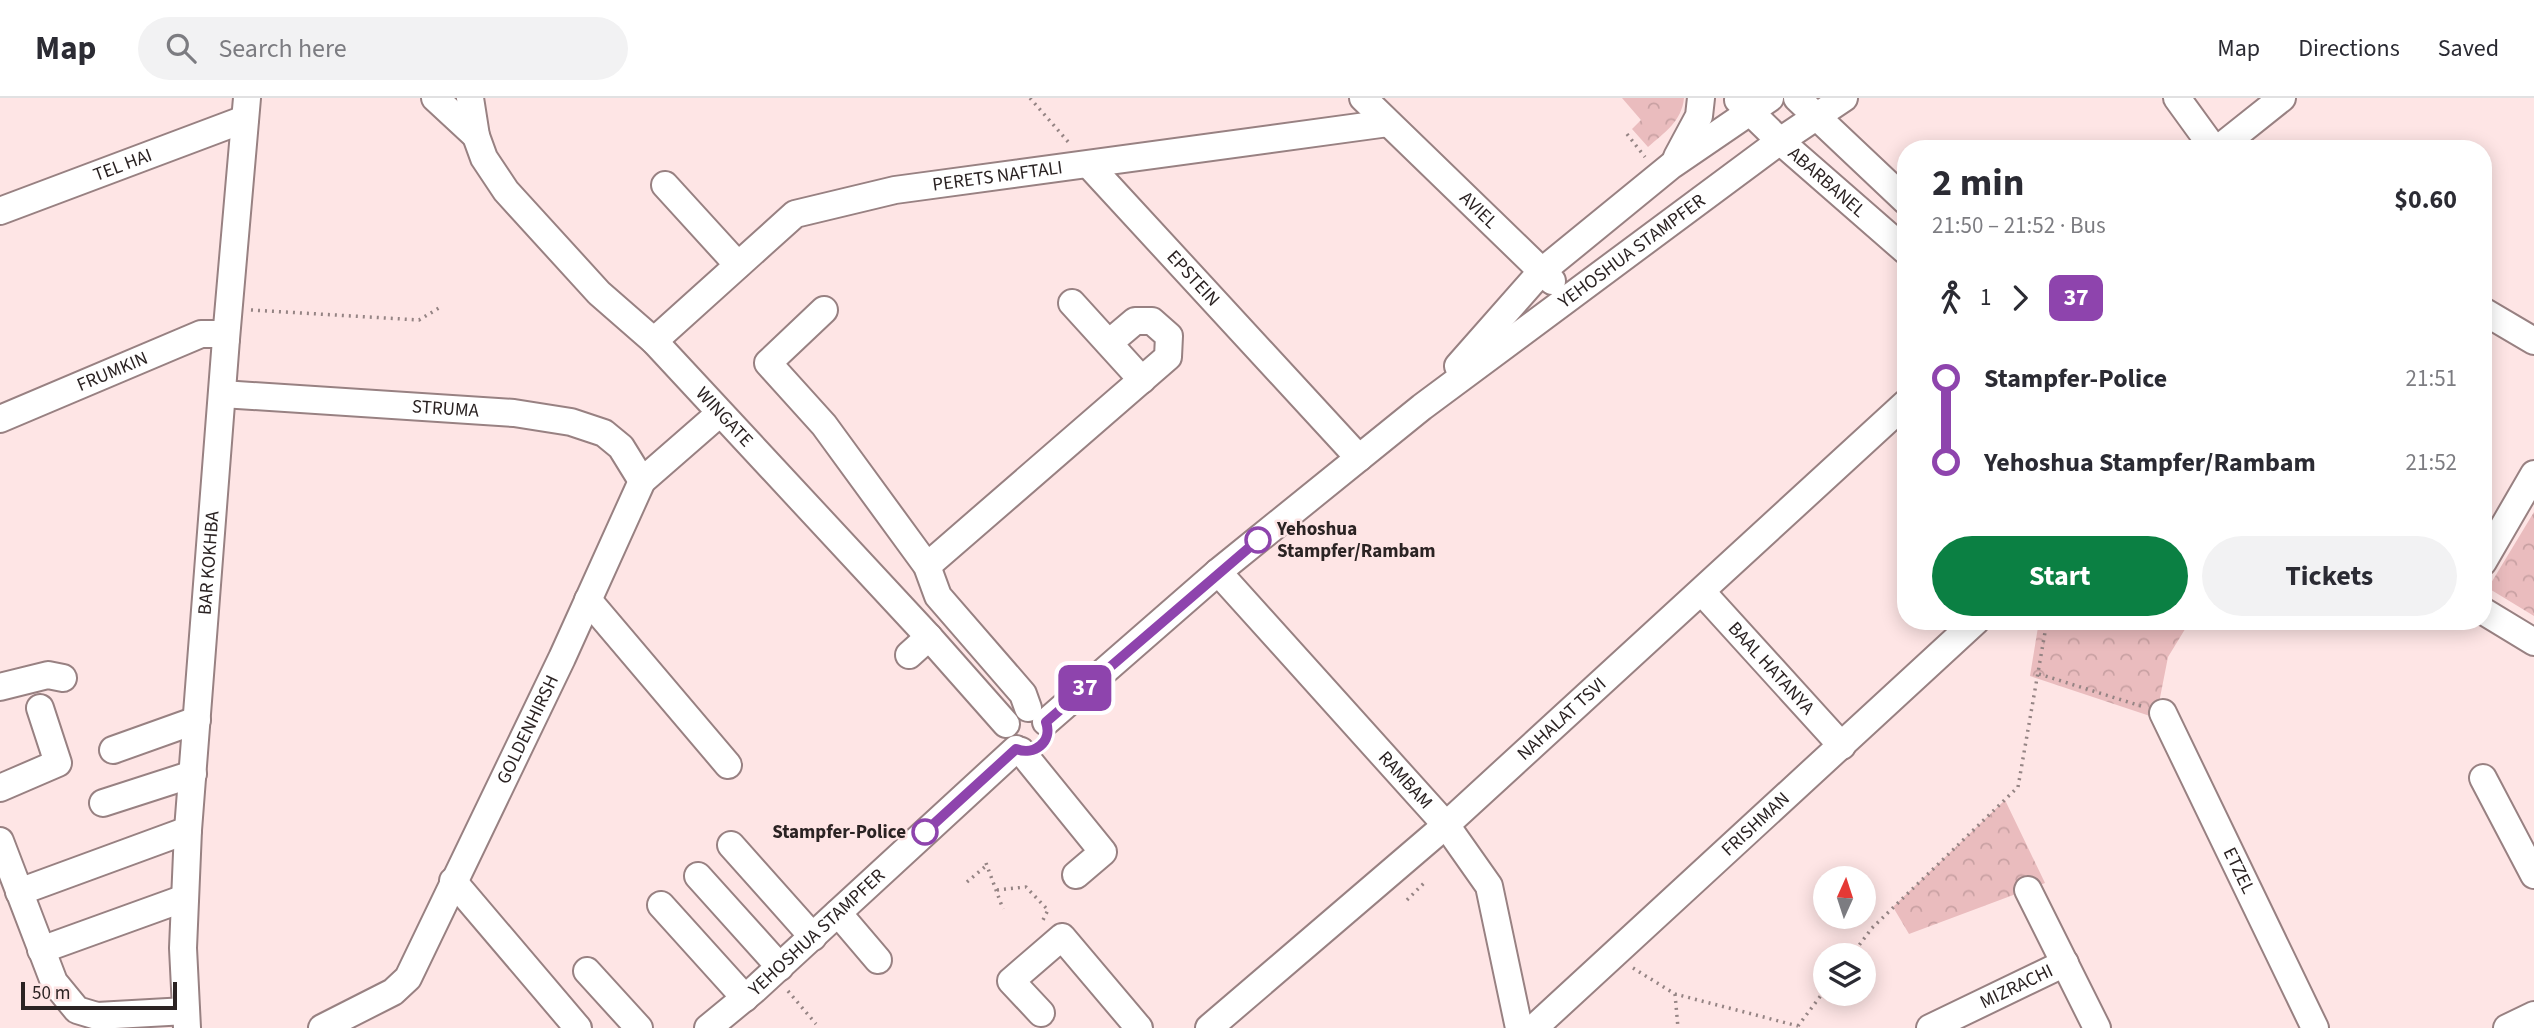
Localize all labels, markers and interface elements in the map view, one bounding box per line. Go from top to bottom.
search box [138,17,628,80]
text: Map [35,25,96,72]
icon: search [162,29,200,67]
text: Search here [218,30,347,67]
text: Map [2217,31,2260,66]
text: Directions [2298,31,2400,66]
text: Saved [2438,31,2499,66]
street label: ABARBANEL [1782,140,1872,224]
street label: TEL HAI [89,142,156,188]
street label: PERETS NAFTALI [931,154,1064,198]
text: 2 min [1932,156,2024,210]
text: $0.60 [2394,181,2457,218]
street label: AVIEL [1453,185,1504,235]
street label: YEHOSHUA STAMPFER [1552,187,1711,315]
text: 21:50 – 21:52 · Bus [1932,209,2106,242]
street label: EPSTEIN [1160,244,1226,312]
icon: walk [1932,279,1970,317]
icon: forward [2001,279,2039,317]
text: 37 [2063,280,2089,315]
text: 1 [1980,281,1991,314]
street label: FRUMKIN [73,345,152,398]
text: Stampfer-Police [1984,360,2167,397]
text: 21:51 [2406,362,2457,395]
street label: WINGATE [690,381,759,453]
street label: STRUMA [411,393,481,424]
text: Yehoshua Stampfer/Rambam [1984,444,2316,481]
text: 21:52 [2406,446,2457,479]
street label: BAR KOKHBA [191,509,226,616]
place label: Yehoshua Stampfer/Rambam [1276,516,1435,565]
marker: Yehoshua Stampfer/Rambam [1245,527,1271,553]
button: Start [1932,536,2188,616]
button: Tickets [2202,536,2457,616]
street label: BAAL HATANYA [1722,616,1821,721]
line badge: 37 [1054,665,1116,711]
street label: GOLDENHIRSH [490,670,565,788]
text: 37 [1072,670,1098,705]
street label: NAHALAT TSVI [1511,671,1612,767]
street label: RAMBAM [1372,745,1439,815]
street label: FRISHMAN [1715,786,1796,863]
place label: Stampfer-Police [772,819,906,846]
marker: Stampfer-Police [912,819,938,845]
street label: ETZEL [2216,843,2262,898]
street label: YEHOSHUA STAMPFER [742,862,891,1003]
north arrow [1813,866,1876,929]
map controls [1813,866,1876,1006]
button: layers [1813,943,1876,1006]
street label: MIZRACHI [1975,957,2058,1015]
scale bar [21,979,177,1011]
text: 50 m [32,980,70,1007]

